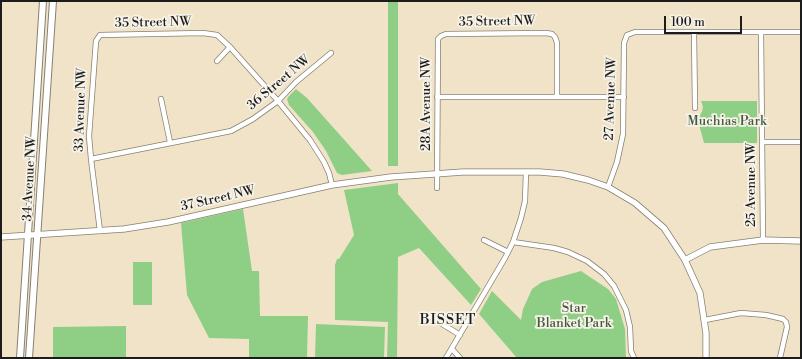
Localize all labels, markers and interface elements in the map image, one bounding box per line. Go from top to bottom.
scale bar [666,8,744,34]
street label: 35 Street NW [459,14,535,30]
street label: 35 Street NW [115,15,191,31]
text: 100 m [671,15,705,30]
street label: 36 Street NW [244,52,314,114]
street label: 28A Avenue NW [419,57,435,151]
street label: 27 Avenue NW [602,57,620,141]
street label: 33 Avenue NW [72,68,90,152]
park label: Muchias Park [687,114,767,130]
street label: 34 Avenue NW [20,136,40,222]
street label: 25 Avenue NW [744,143,760,227]
street label: 37 Street NW [179,183,257,215]
park label: Star Blanket Park [537,301,611,332]
district label: BISSET [420,313,476,329]

